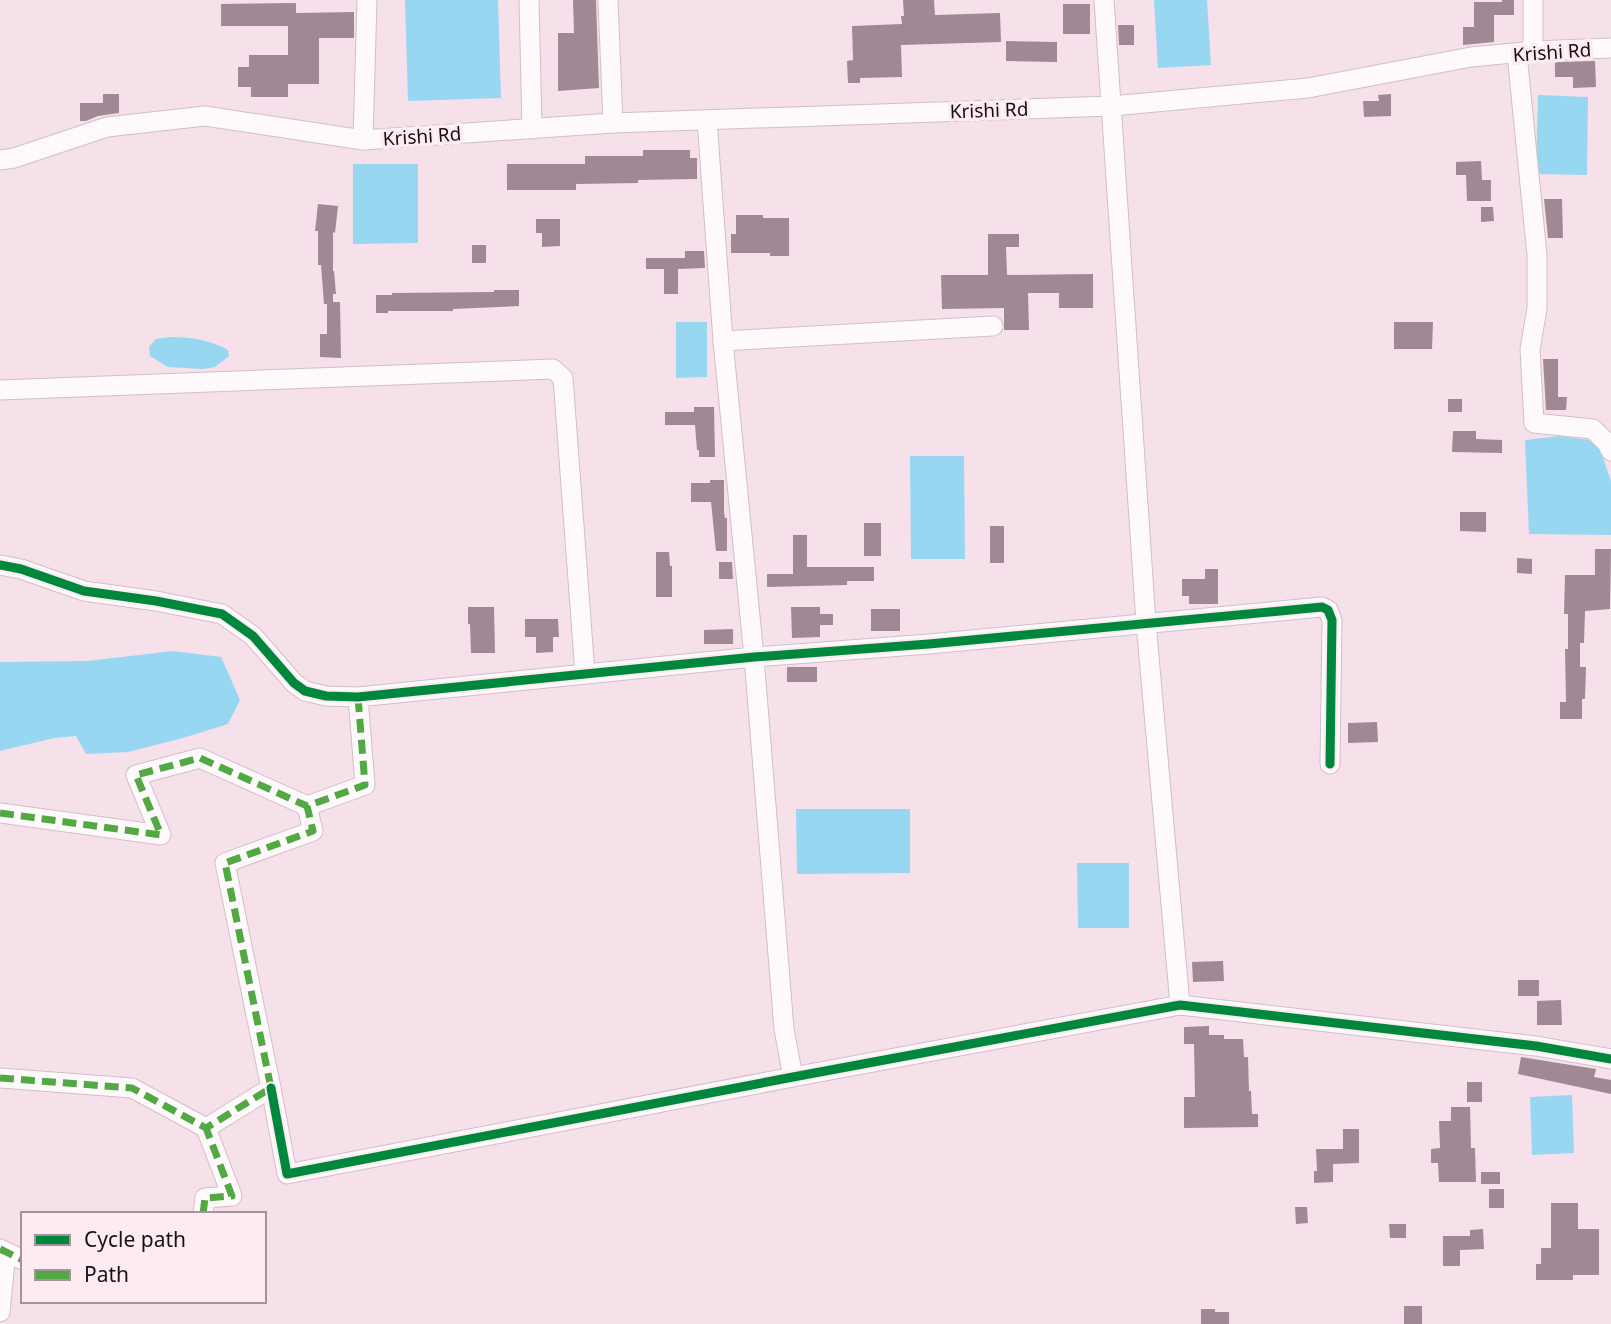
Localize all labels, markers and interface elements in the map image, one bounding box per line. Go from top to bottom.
street label: Krishi Rd [1512,36,1592,68]
street label: Krishi Rd [949,96,1029,124]
street label: Krishi Rd [382,120,462,152]
legend [21,1212,266,1303]
text: Cycle path [84,1225,186,1253]
text: Path [84,1260,129,1288]

